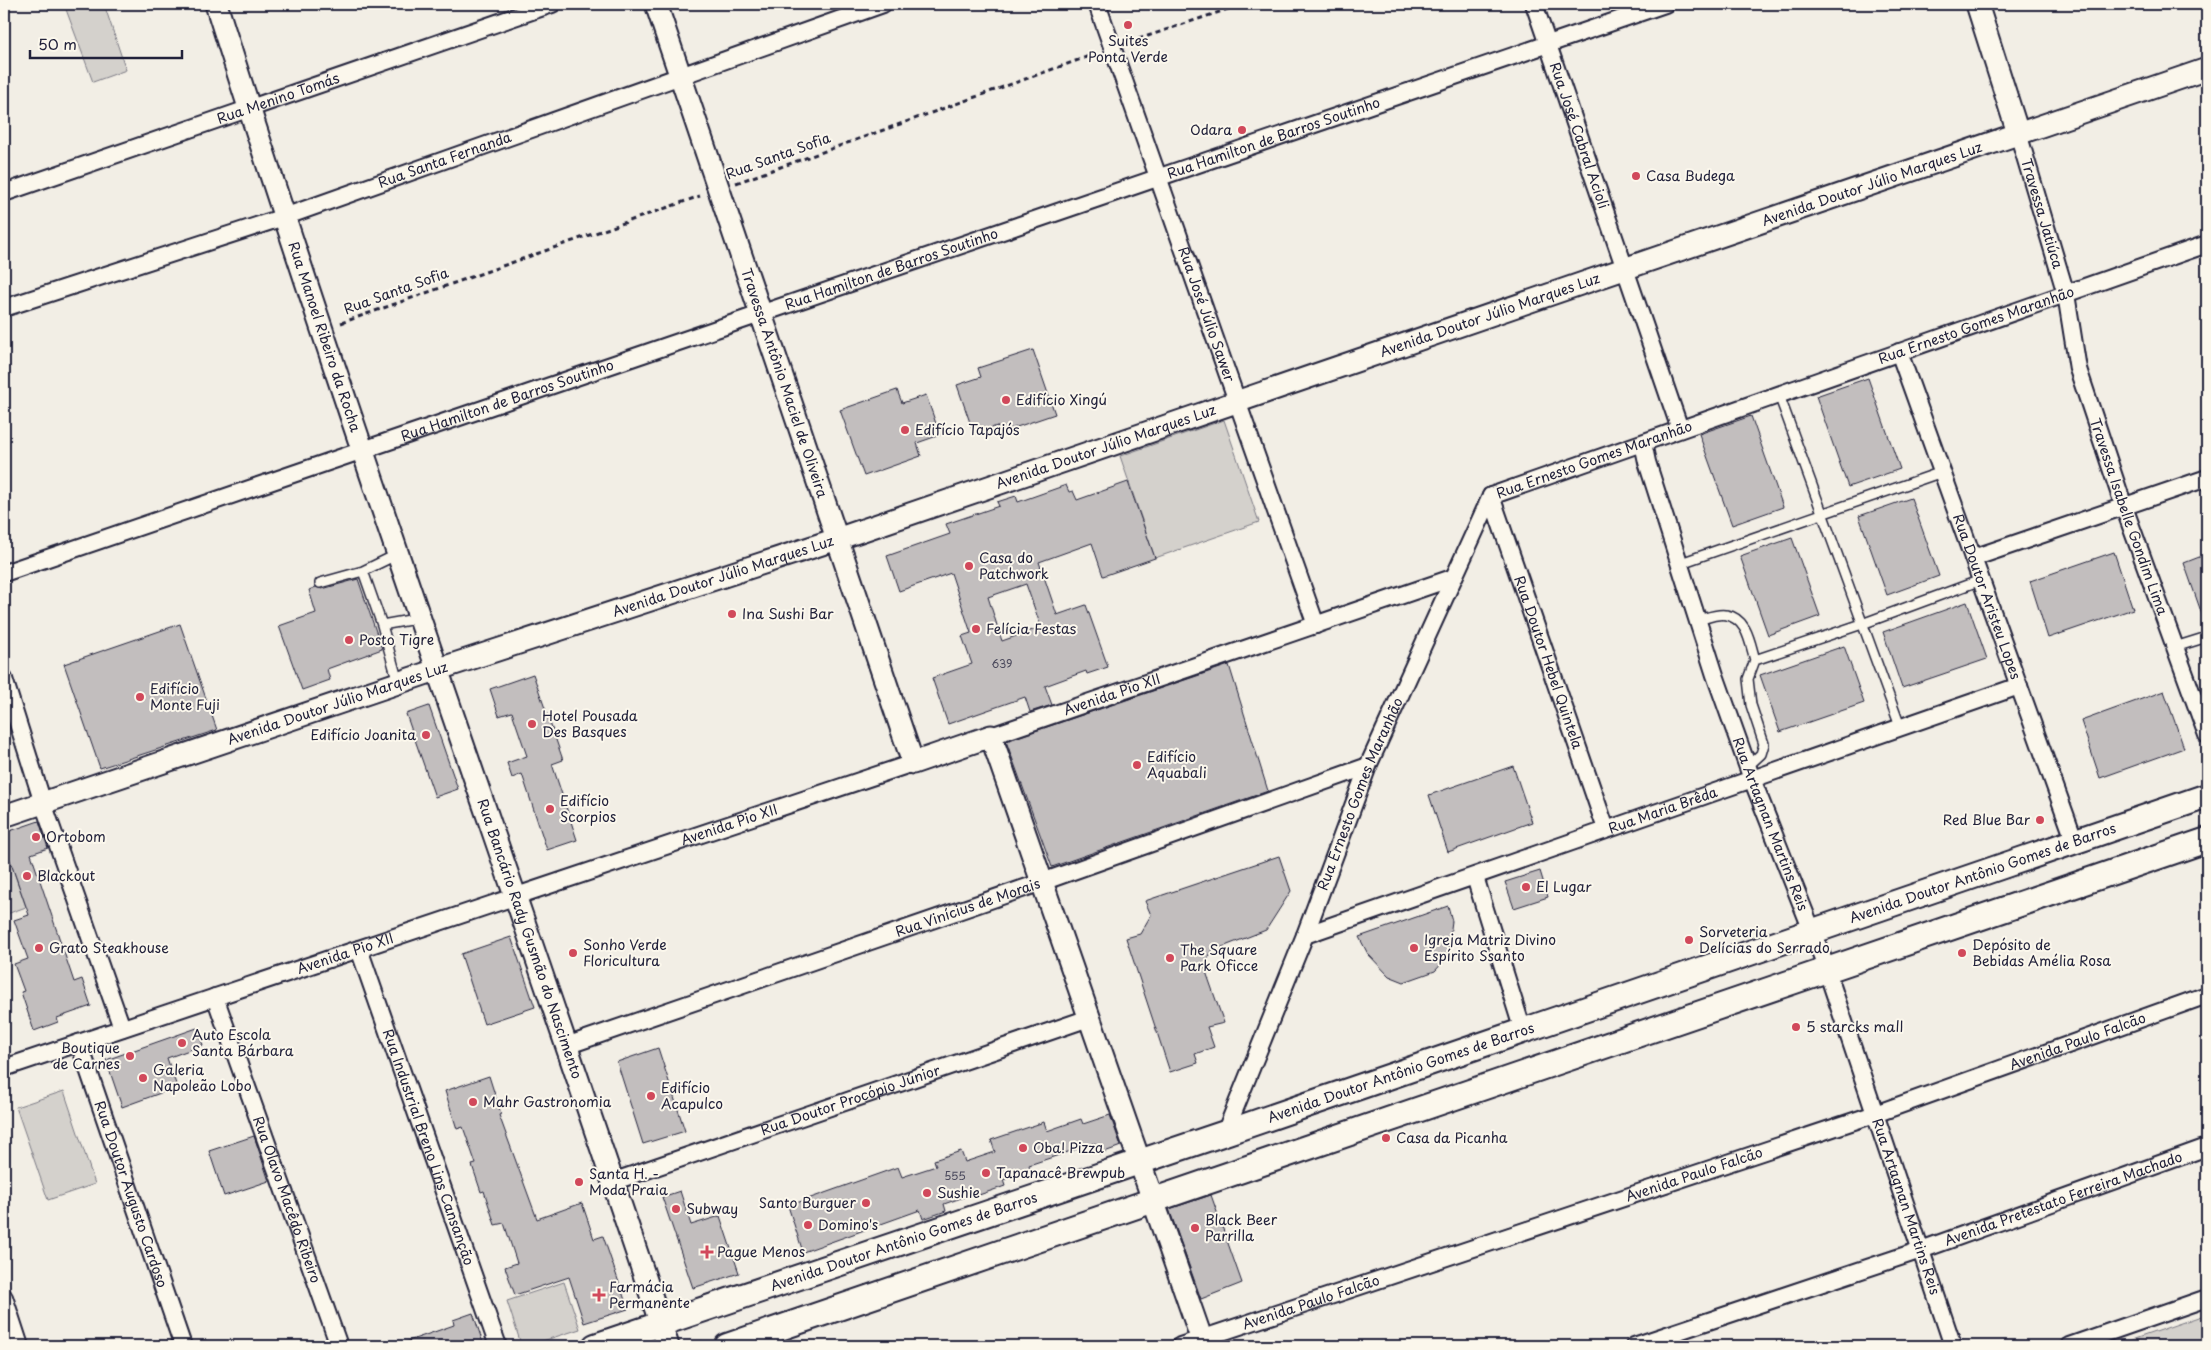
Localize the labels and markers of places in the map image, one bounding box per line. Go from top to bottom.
marker: Suites Ponta Verde [1122,19,1134,31]
place label: Suites Ponta Verde [1088,30,1168,67]
place label: Odara [1190,119,1232,140]
marker: Odara [1236,124,1248,136]
place label: Casa Budega [1646,165,1735,186]
marker: Casa Budega [1630,170,1642,182]
place label: Edifício Xingú [1016,389,1107,410]
marker: Edifício Xingú [1000,394,1012,406]
place label: Edifício Tapajós [915,419,1020,440]
marker: Edifício Tapajós [899,424,911,436]
place label: Casa do Patchwork [979,547,1049,584]
marker: Casa do Patchwork [963,560,975,572]
place label: Ina Sushi Bar [742,603,834,624]
marker: Ina Sushi Bar [726,608,738,620]
place label: Felícia Festas [986,618,1076,639]
marker: Felícia Festas [970,623,982,635]
place label: Posto Tigre [359,629,434,650]
marker: Posto Tigre [343,634,355,646]
place label: Edifício Monte Fuji [150,678,220,715]
marker: Edifício Monte Fuji [134,691,146,703]
place label: Hotel Pousada Des Basques [542,705,638,742]
marker: Hotel Pousada Des Basques [526,718,538,730]
place label: Edifício Joanita [311,724,416,745]
marker: Edifício Joanita [420,729,432,741]
place label: Edifício Aquabali [1147,746,1207,783]
marker: Edifício Aquabali [1131,759,1143,771]
place label: Edifício Scorpios [560,790,616,827]
marker: Edifício Scorpios [544,803,556,815]
place label: Red Blue Bar [1943,809,2031,830]
marker: Red Blue Bar [2034,814,2046,826]
place label: Ortobom [46,826,106,847]
marker: Ortobom [30,831,42,843]
place label: Blackout [37,865,96,886]
marker: Blackout [21,870,33,882]
place label: El Lugar [1536,876,1592,897]
marker: El Lugar [1520,881,1532,893]
place label: Sorveteria Delícias do Serrado [1699,921,1830,958]
place label: Igreja Matriz Divino Espírito Ssanto [1424,929,1556,966]
place label: Sonho Verde Floricultura [583,934,667,971]
marker: Sorveteria Delícias do Serrado [1683,934,1695,946]
place label: Depósito de Bebidas Amélia Rosa [1972,934,2111,971]
place label: Grato Steakhouse [49,937,169,958]
place label: The Square Park Oficce [1180,939,1258,976]
marker: Grato Steakhouse [33,942,45,954]
marker: Igreja Matriz Divino Espírito Ssanto [1408,942,1420,954]
marker: Sonho Verde Floricultura [567,947,579,959]
marker: Depósito de Bebidas Amélia Rosa [1956,947,1968,959]
marker: The Square Park Oficce [1164,952,1176,964]
place label: 5 starcks mall [1806,1016,1903,1037]
marker: 5 starcks mall [1790,1021,1802,1033]
place label: Auto Escola Santa Bárbara [192,1024,294,1061]
place label: Boutique de Carnes [53,1037,120,1074]
marker: Auto Escola Santa Bárbara [176,1037,188,1049]
marker: Boutique de Carnes [124,1050,136,1062]
place label: Galeria Napoleão Lobo [153,1059,252,1096]
marker: Galeria Napoleão Lobo [137,1072,149,1084]
place label: Edifício Acapulco [661,1077,723,1114]
marker: Edifício Acapulco [645,1090,657,1102]
place label: Mahr Gastronomia [483,1091,612,1112]
marker: Mahr Gastronomia [467,1096,479,1108]
place label: Casa da Picanha [1396,1127,1508,1148]
marker: Casa da Picanha [1380,1132,1392,1144]
place label: Oba! Pizza [1033,1137,1104,1158]
marker: Oba! Pizza [1017,1142,1029,1154]
place label: Tapanacê Brewpub [996,1162,1125,1183]
place label: Santa H. - Moda Praia [589,1163,668,1200]
marker: Tapanacê Brewpub [980,1167,992,1179]
marker: Santa H. - Moda Praia [573,1176,585,1188]
place label: Sushie [937,1182,980,1203]
marker: Sushie [921,1187,933,1199]
place label: Santo Burguer [759,1192,856,1213]
marker: Santo Burguer [860,1197,872,1209]
place label: Subway [686,1198,738,1219]
marker: Subway [670,1203,682,1215]
place label: Black Beer Parrilla [1205,1209,1278,1246]
place label: Domino's [818,1214,878,1235]
marker: Domino's [802,1219,814,1231]
marker: Black Beer Parrilla [1189,1222,1201,1234]
place label: Pague Menos [717,1241,805,1262]
marker: Pague Menos [701,1246,713,1258]
place label: Farmácia Permanente [609,1276,690,1313]
marker: Farmácia Permanente [593,1289,605,1301]

